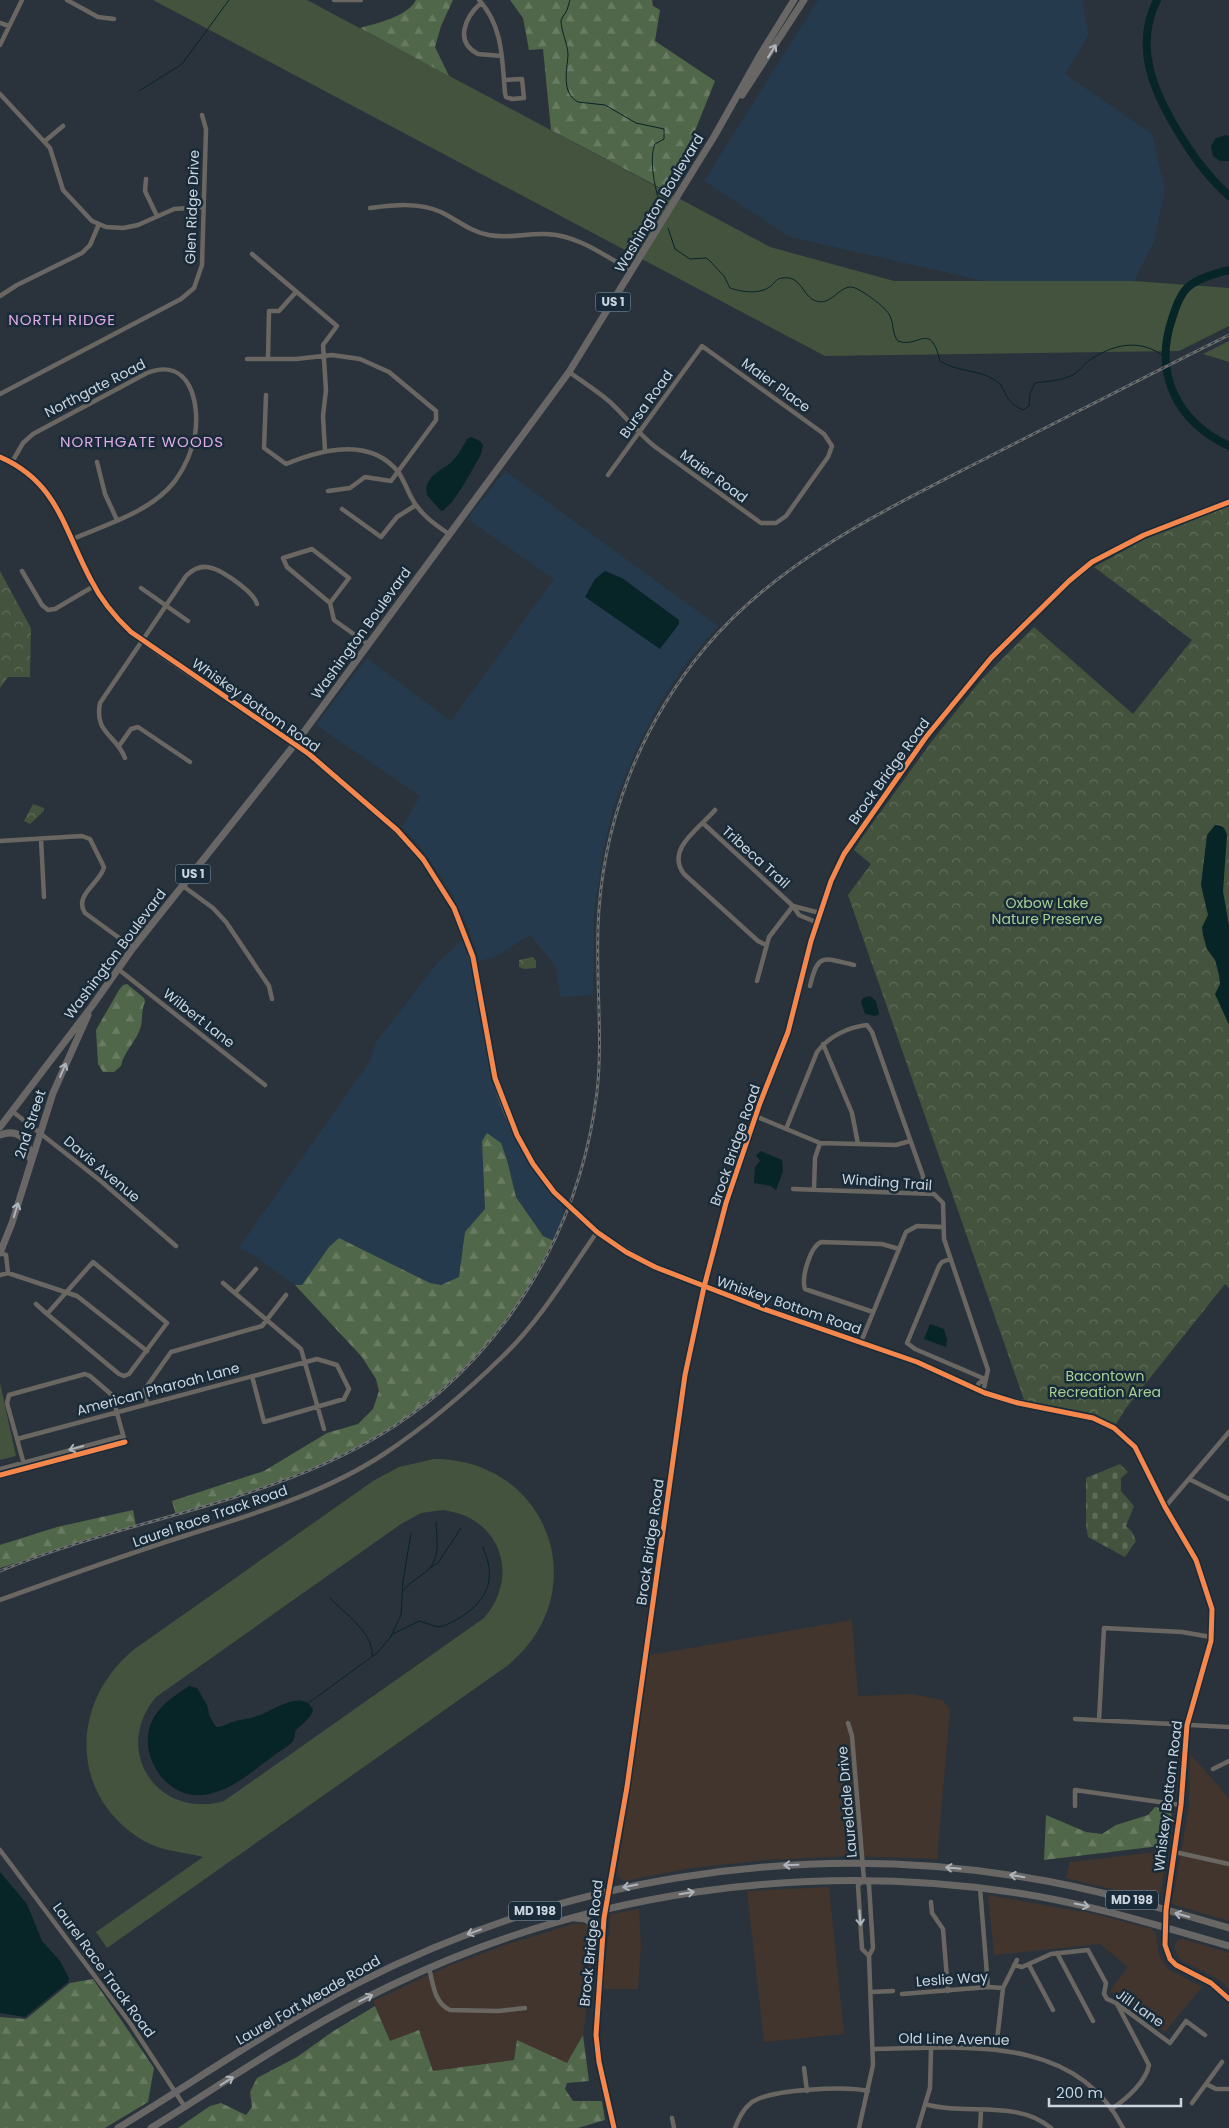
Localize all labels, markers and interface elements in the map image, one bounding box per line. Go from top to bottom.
one-way arrow [767,44,777,58]
street label: Washington Boulevard [610,130,708,276]
street label: Glen Ridge Drive [180,149,204,264]
road number: US 1 [596,292,630,312]
district label: NORTH RIDGE [8,309,116,330]
street label: Maier Place [737,353,815,417]
street label: Northgate Road [41,354,149,422]
street label: Bursa Road [614,366,678,442]
district label: NORTHGATE WOODS [60,431,224,452]
street label: Maier Road [676,445,752,507]
street label: Washington Boulevard [306,563,416,703]
street label: Whiskey Bottom Road [188,653,324,757]
street label: Brock Bridge Road [844,714,934,828]
street label: Tribeca Trail [718,821,794,893]
road number: US 1 [176,864,210,884]
street label: Washington Boulevard [59,885,171,1023]
park label: Oxbow Lake Nature Preserve [992,893,1103,929]
street label: Wilbert Lane [159,984,239,1053]
one-way arrow [58,1063,68,1078]
street label: Brock Bridge Road [705,1082,765,1208]
street label: 2nd Street [9,1087,51,1161]
street label: Davis Avenue [59,1131,145,1207]
street label: Winding Trail [841,1169,933,1195]
one-way arrow [12,1202,22,1218]
street label: Whiskey Bottom Road [714,1271,864,1339]
street label: American Pharoah Lane [74,1358,242,1420]
park label: Bacontown Recreation Area [1049,1366,1161,1402]
one-way arrow [69,1444,85,1453]
street label: Brock Bridge Road [631,1478,669,1606]
street label: Laurel Race Track Road [130,1480,290,1552]
street label: Whiskey Bottom Road [1149,1719,1187,1873]
street label: Laureldale Drive [832,1745,862,1859]
one-way arrow [783,1860,799,1869]
one-way arrow [945,1863,961,1873]
one-way arrow [1010,1871,1026,1881]
street label: Brock Bridge Road [574,1879,608,2007]
one-way arrow [622,1882,638,1892]
one-way arrow [679,1888,695,1898]
road number: MD 198 [1106,1890,1158,1910]
street label: Laurel Race Track Road [48,1898,160,2042]
one-way arrow [1073,1901,1089,1910]
road number: MD 198 [509,1902,561,1920]
one-way arrow [1175,1909,1191,1919]
one-way arrow [856,1910,865,1926]
one-way arrow [467,1928,482,1937]
street label: Laurel Fort Meade Road [232,1950,384,2050]
street label: Leslie Way [915,1966,989,1991]
street label: Jill Lane [1112,1984,1168,2032]
one-way arrow [359,1993,374,2003]
street label: Old Line Avenue [898,2028,1010,2050]
one-way arrow [220,2076,234,2087]
scale bar [1049,2076,1182,2108]
text: 200 m [1056,2082,1103,2103]

